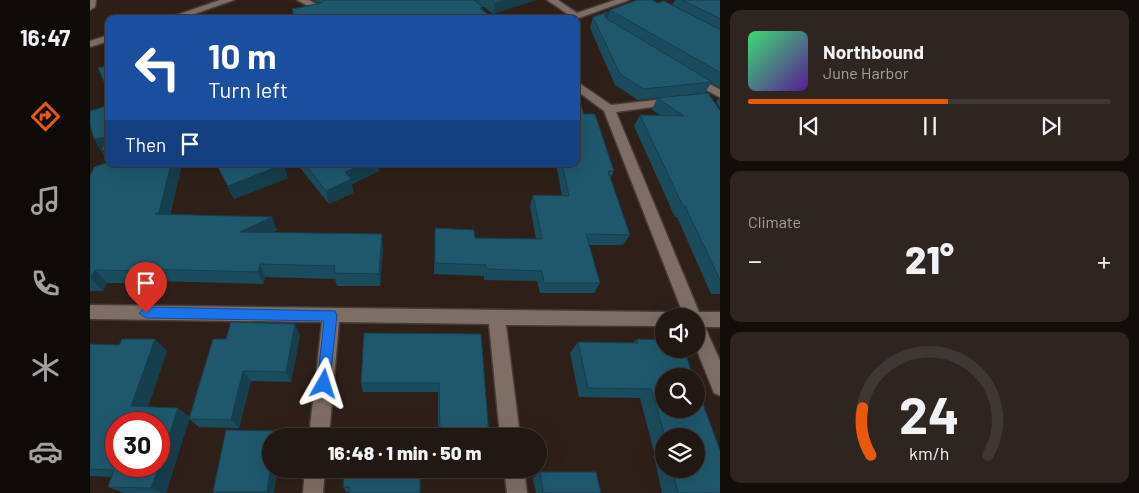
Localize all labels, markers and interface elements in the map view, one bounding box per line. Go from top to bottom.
text: 16:47 [20,24,70,50]
text: 10 m [208,34,277,76]
icon: left [125,35,190,100]
text: Northbound [823,40,924,63]
text: June Harbor [823,63,909,82]
text: Turn left [208,76,288,102]
icon: directions [28,99,63,134]
icon: previous [795,112,823,140]
icon: pause [916,112,944,140]
icon: next [1037,112,1065,140]
icon: arrive [176,130,204,158]
text: Then [125,133,166,156]
icon: music [28,183,63,218]
text: Climate [748,212,801,231]
text: 21° [905,236,954,282]
text: − [748,243,762,277]
text: + [1097,243,1111,277]
pin [125,262,167,313]
icon: phone [28,266,63,301]
icon: arrive [132,269,160,297]
map controls [655,308,705,478]
button: sound [655,308,705,358]
icon: climate [28,350,63,385]
position arrow [297,357,349,409]
button: search [655,368,705,418]
text: 24 [899,382,960,444]
speed limit sign: 30 [105,412,170,477]
button: layers [655,428,705,478]
icon: car [28,434,63,469]
text: 16:48 · 1 min · 50 m [328,441,481,464]
text: km/h [909,442,950,464]

